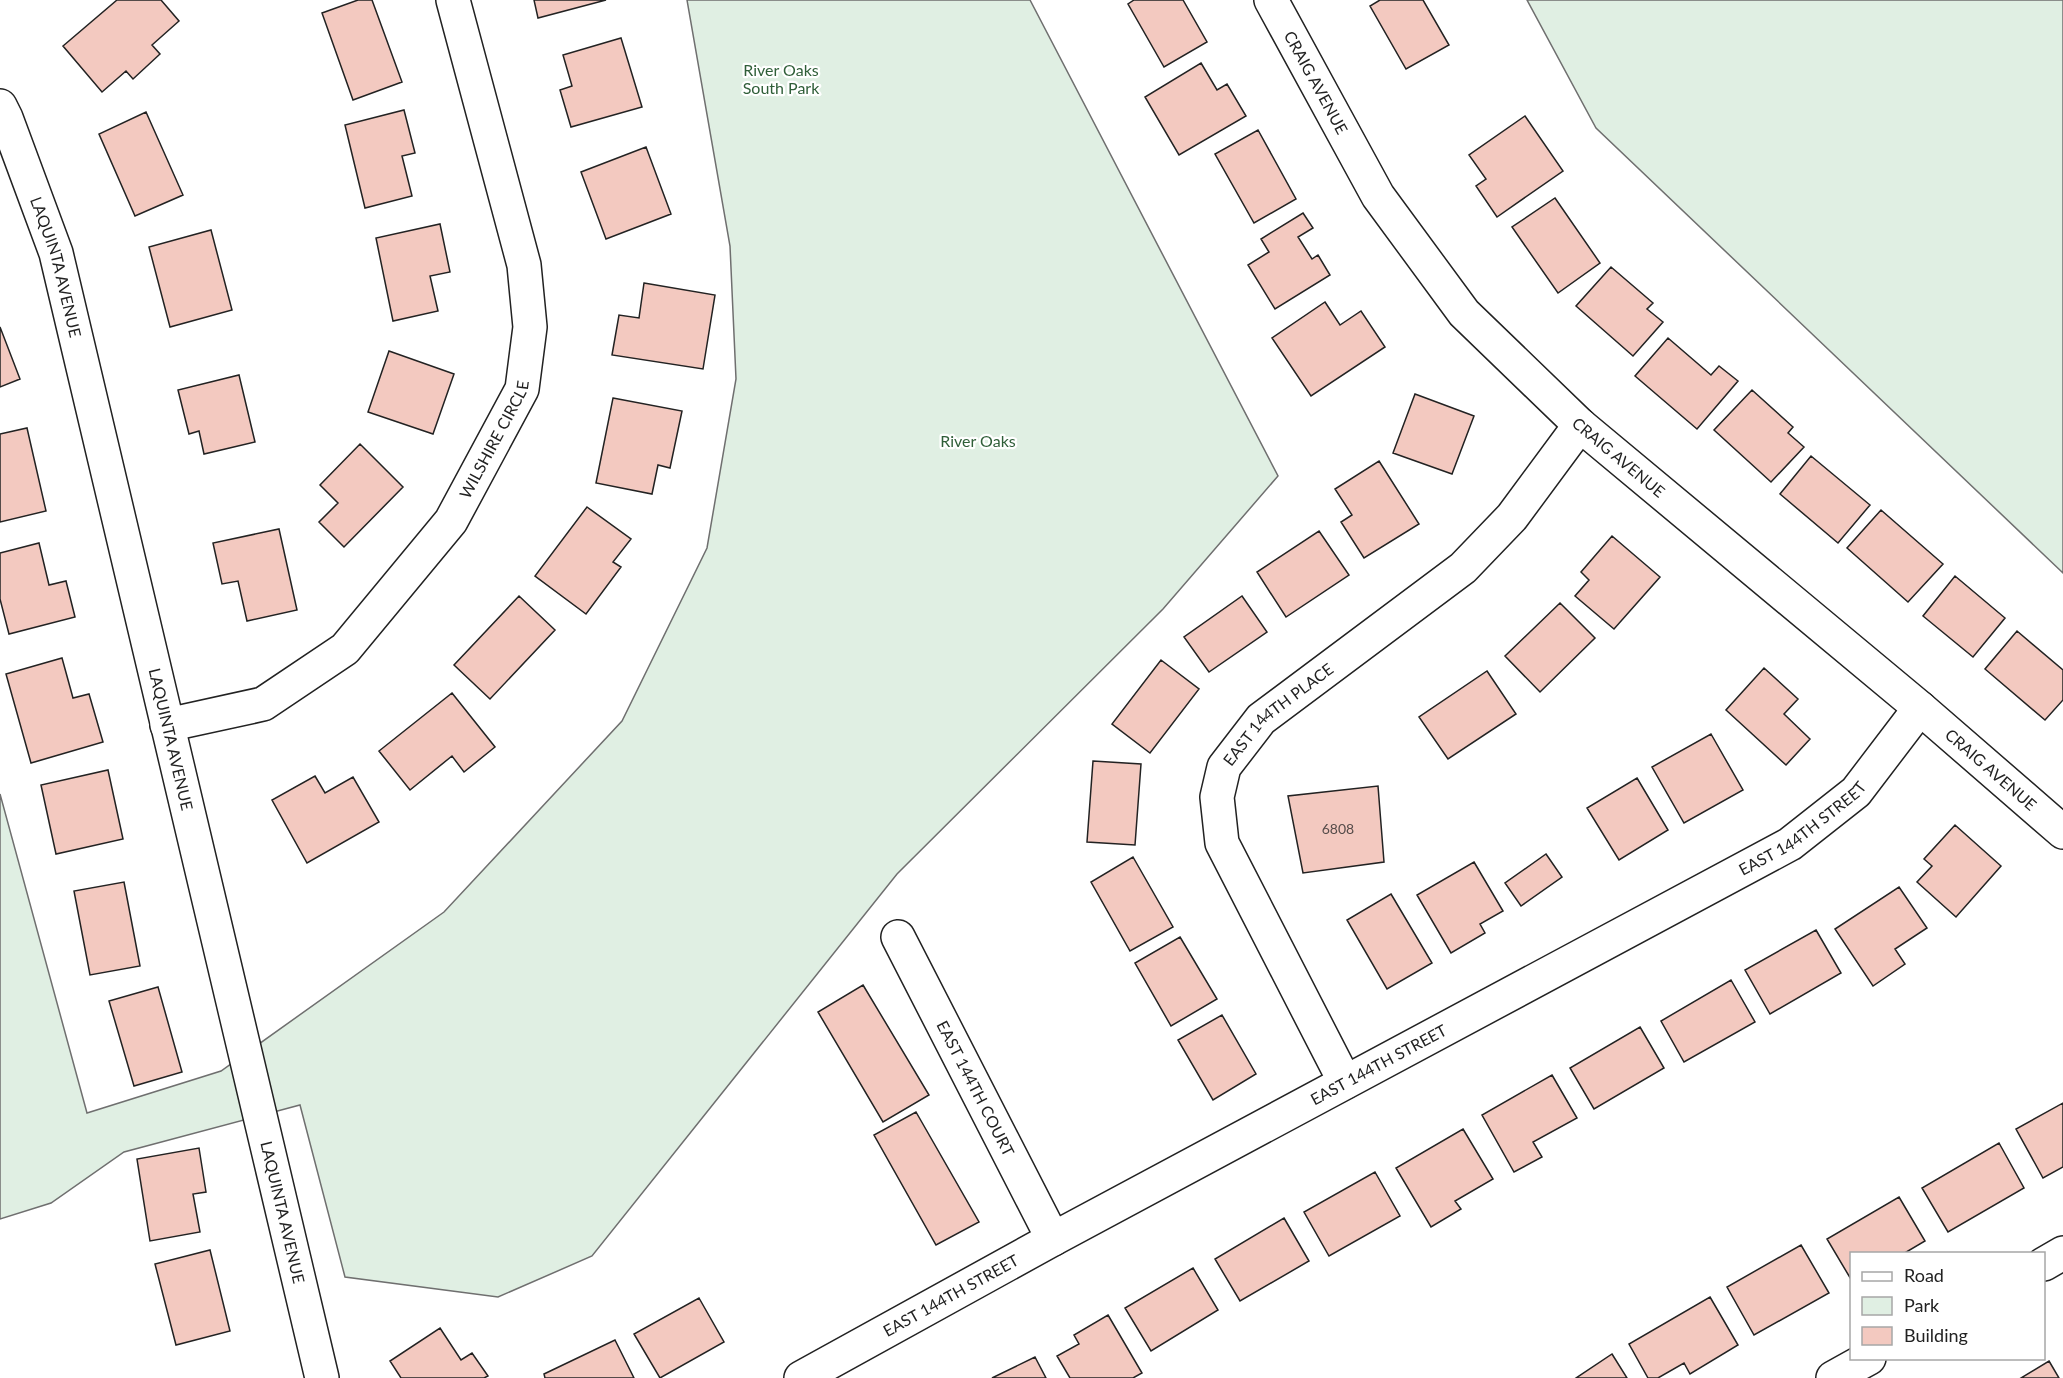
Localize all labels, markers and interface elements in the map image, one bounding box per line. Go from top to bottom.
street label: CRAIG AVENUE [1281,27,1352,137]
park label: River Oaks South Park [743,60,820,97]
street label: LAQUINTA AVENUE [27,194,86,339]
street label: WILSHIRE CIRCLE [455,379,532,501]
street label: CRAIG AVENUE [1569,413,1669,501]
park label: River Oaks [940,431,1016,450]
street label: EAST 144TH PLACE [1219,659,1336,769]
street label: LAQUINTA AVENUE [145,666,197,812]
street label: CRAIG AVENUE [1942,724,2041,814]
street label: EAST 144TH STREET [1735,777,1870,879]
house number: 6808 [1322,820,1354,837]
street label: EAST 144TH COURT [933,1017,1019,1159]
street label: EAST 144TH STREET [1307,1020,1450,1108]
street label: LAQUINTA AVENUE [257,1139,309,1285]
street label: EAST 144TH STREET [880,1250,1022,1340]
legend [1850,1252,2045,1360]
text: Road [1904,1264,1944,1286]
text: Park [1904,1294,1940,1316]
text: Building [1904,1324,1968,1346]

